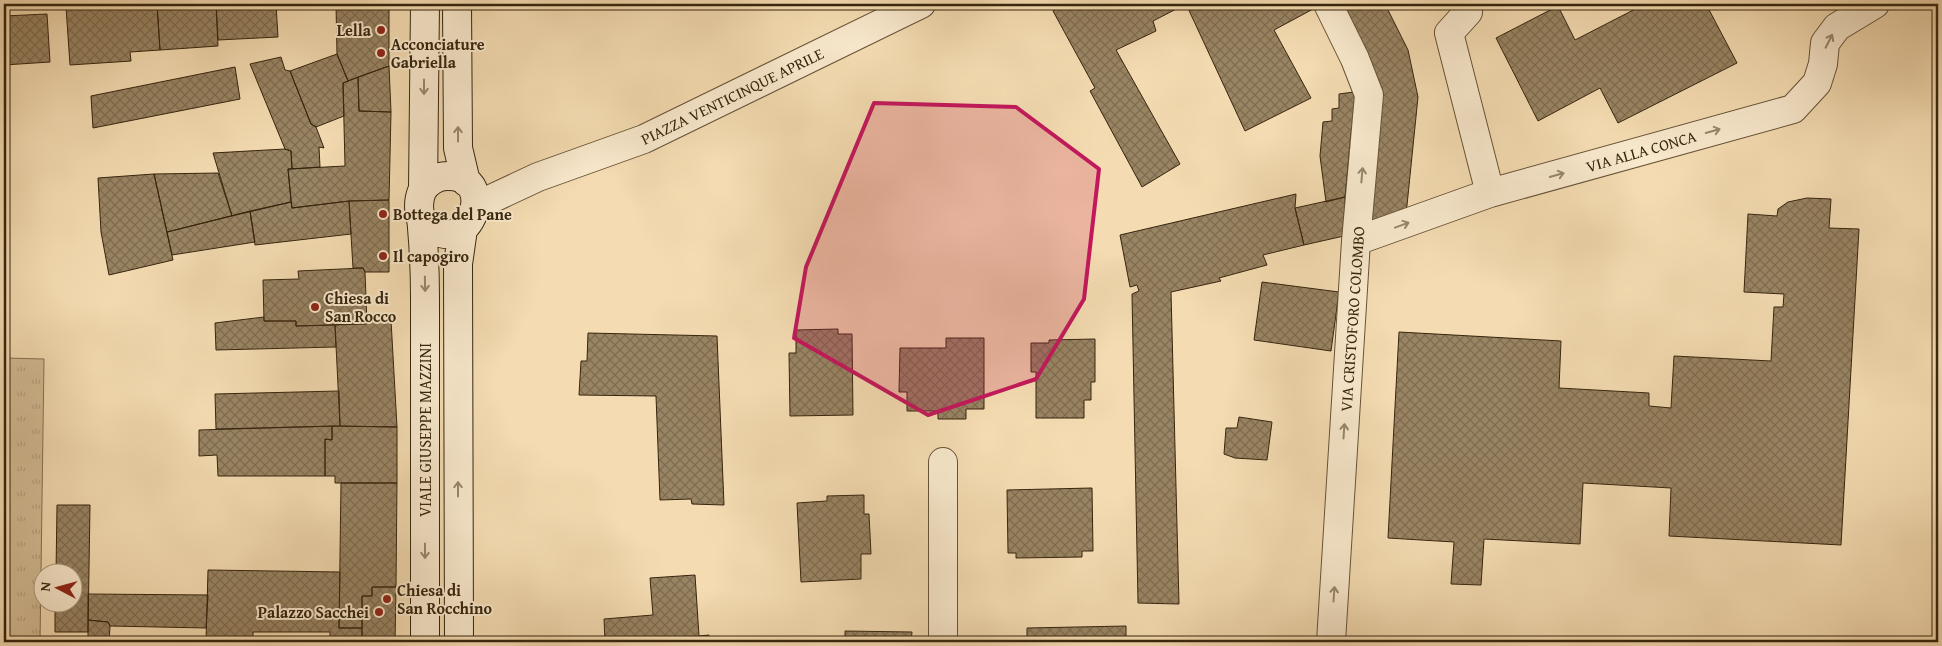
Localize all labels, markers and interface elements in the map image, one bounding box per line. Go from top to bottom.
place label: Lella [337,18,372,42]
marker: Lella [375,24,387,36]
place label: Acconciature Gabriella [391,32,485,74]
one-way arrow [1824,33,1834,48]
street label: PIAZZA VENTICINQUE APRILE [637,41,827,151]
marker: Acconciature Gabriella [375,47,387,59]
one-way arrow [419,79,429,95]
street label: VIA ALLA CONCA [1583,124,1699,178]
one-way arrow [453,126,463,142]
one-way arrow [1705,126,1721,135]
one-way arrow [1357,168,1367,184]
one-way arrow [1548,169,1564,179]
place label: Bottega del Pane [393,202,512,226]
marker: Bottega del Pane [377,208,389,220]
one-way arrow [1394,220,1409,229]
street label: VIA CRISTOFORO COLOMBO [1334,225,1370,412]
place label: Il capogiro [393,244,470,268]
marker: Il capogiro [377,250,389,262]
one-way arrow [420,275,430,291]
place label: Chiesa di San Rocco [325,286,397,328]
marker: Chiesa di San Rocco [309,301,321,313]
street label: VIALE GIUSEPPE MAZZINI [413,343,437,517]
one-way arrow [1340,424,1349,440]
one-way arrow [453,481,463,497]
one-way arrow [420,542,430,559]
north arrow [32,564,82,614]
place label: Chiesa di San Rocchino [397,578,492,620]
text: N [35,580,56,592]
one-way arrow [1329,586,1338,602]
marker: Chiesa di San Rocchino [381,593,393,605]
place label: Palazzo Sacchei [258,600,369,624]
marker: Palazzo Sacchei [373,606,385,618]

